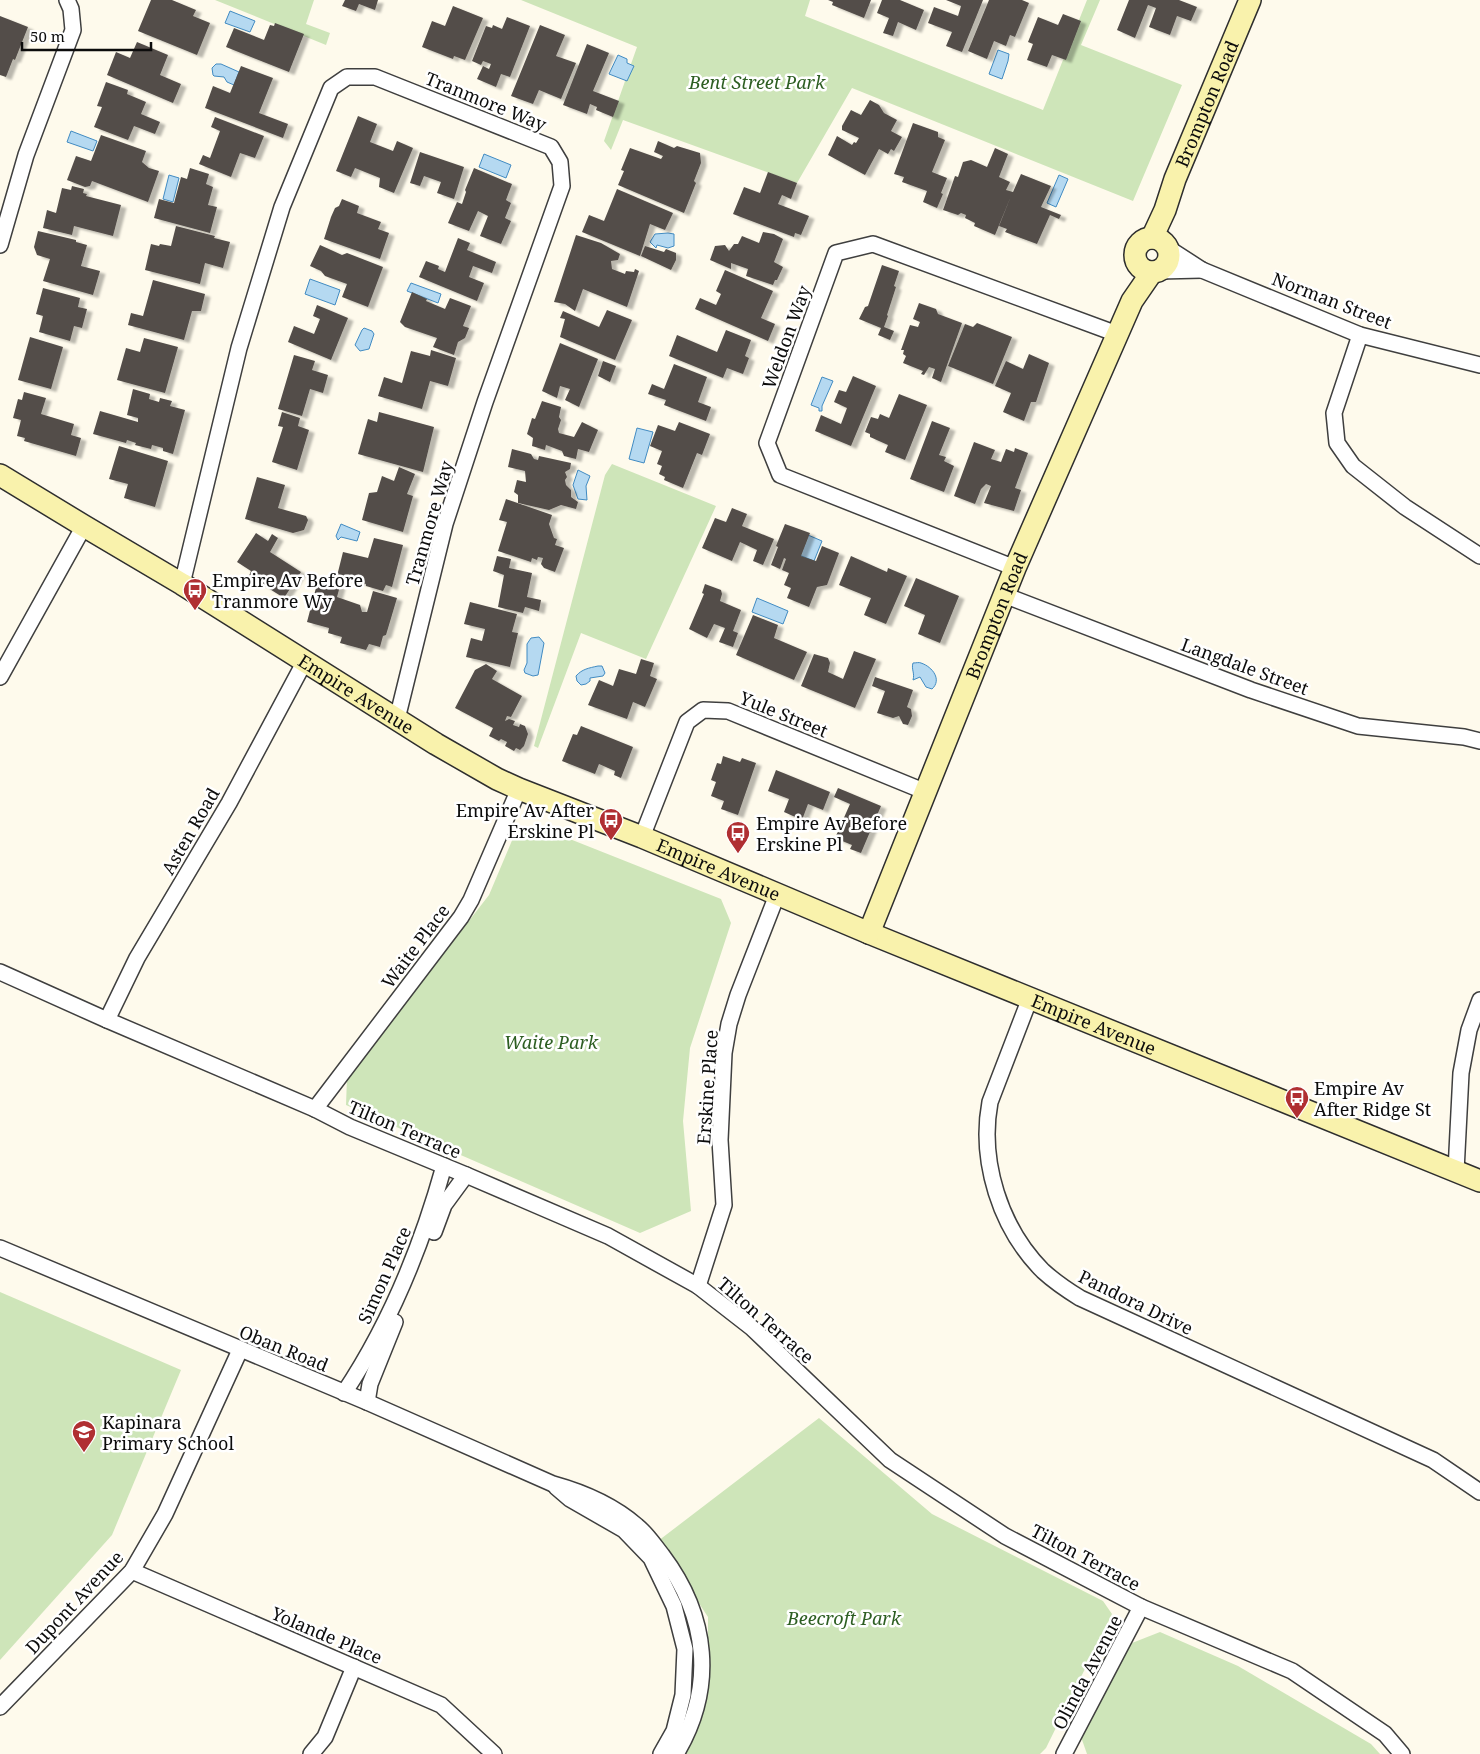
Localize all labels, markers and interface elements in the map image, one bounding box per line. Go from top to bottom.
scale bar [22,20,151,52]
text: 50 m [30,26,65,46]
street label: Brompton Road [1169,37,1244,171]
street label: Tranmore Way [422,66,551,137]
park label: Bent Street Park [688,70,826,94]
street label: Norman Street [1269,266,1395,334]
street label: Weldon Way [756,281,816,392]
street label: Tranmore Way [400,457,458,588]
street label: Brompton Road [960,548,1033,683]
place label: Empire Av Before Tranmore Wy [212,568,363,613]
bus stop icon: Empire Av Before Tranmore Wy [182,577,208,611]
street label: Langdale Street [1178,632,1312,700]
street label: Empire Avenue [294,648,419,739]
street label: Yule Street [736,685,832,743]
street label: Asten Road [155,783,225,879]
place label: Empire Av After Erskine Pl [456,798,595,843]
bus stop icon: Empire Av After Erskine Pl [598,807,624,841]
place label: Empire Av Before Erskine Pl [756,811,907,856]
bus stop icon: Empire Av Before Erskine Pl [725,820,751,854]
street label: Empire Avenue [653,833,784,906]
street label: Waite Place [376,899,454,993]
street label: Empire Avenue [1028,988,1160,1060]
street label: Erskine Place [691,1029,723,1145]
park label: Waite Park [504,1030,599,1054]
place label: Empire Av After Ridge St [1314,1076,1431,1121]
bus stop icon: Empire Av After Ridge St [1284,1085,1310,1119]
street label: Tilton Terrace [345,1094,465,1164]
street label: Simon Place [352,1222,416,1328]
street label: Pandora Drive [1075,1264,1197,1340]
street label: Tilton Terrace [713,1271,819,1369]
street label: Oban Road [236,1319,332,1377]
place label: Kapinara Primary School [102,1410,234,1455]
school or university icon: Kapinara Primary School [71,1419,97,1453]
street label: Tilton Terrace [1027,1518,1145,1596]
street label: Dupont Avenue [20,1545,128,1659]
street label: Yolande Place [267,1600,386,1669]
park label: Beecroft Park [786,1606,902,1630]
street label: Olinda Avenue [1047,1611,1127,1733]

